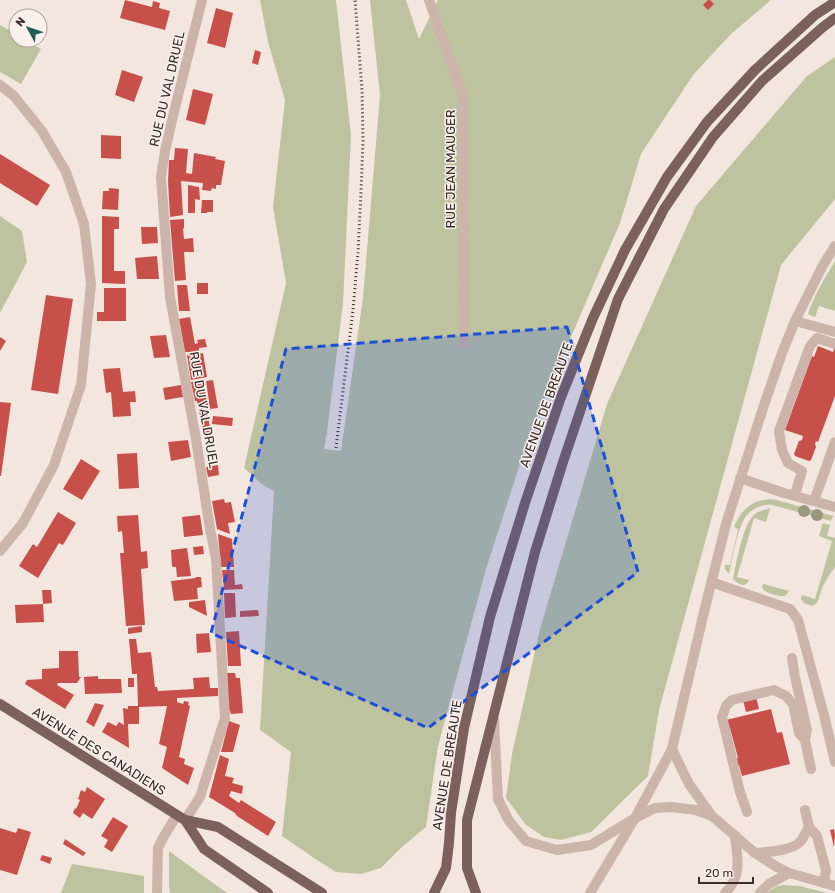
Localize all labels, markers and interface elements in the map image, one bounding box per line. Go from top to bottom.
north arrow [8,8,48,48]
text: N [13,15,28,29]
street label: RUE DU VAL DRUEL [146,29,188,148]
street label: RUE JEAN MAUGER [443,110,458,228]
street label: AVENUE DE BREAUTE [516,340,576,470]
street label: RUE DU VAL DRUEL [186,351,222,470]
street label: AVENUE DE BREAUTE [429,699,465,831]
street label: AVENUE DES CANADIENS [30,704,168,798]
scale bar [699,859,753,885]
text: 20 m [705,866,733,880]

